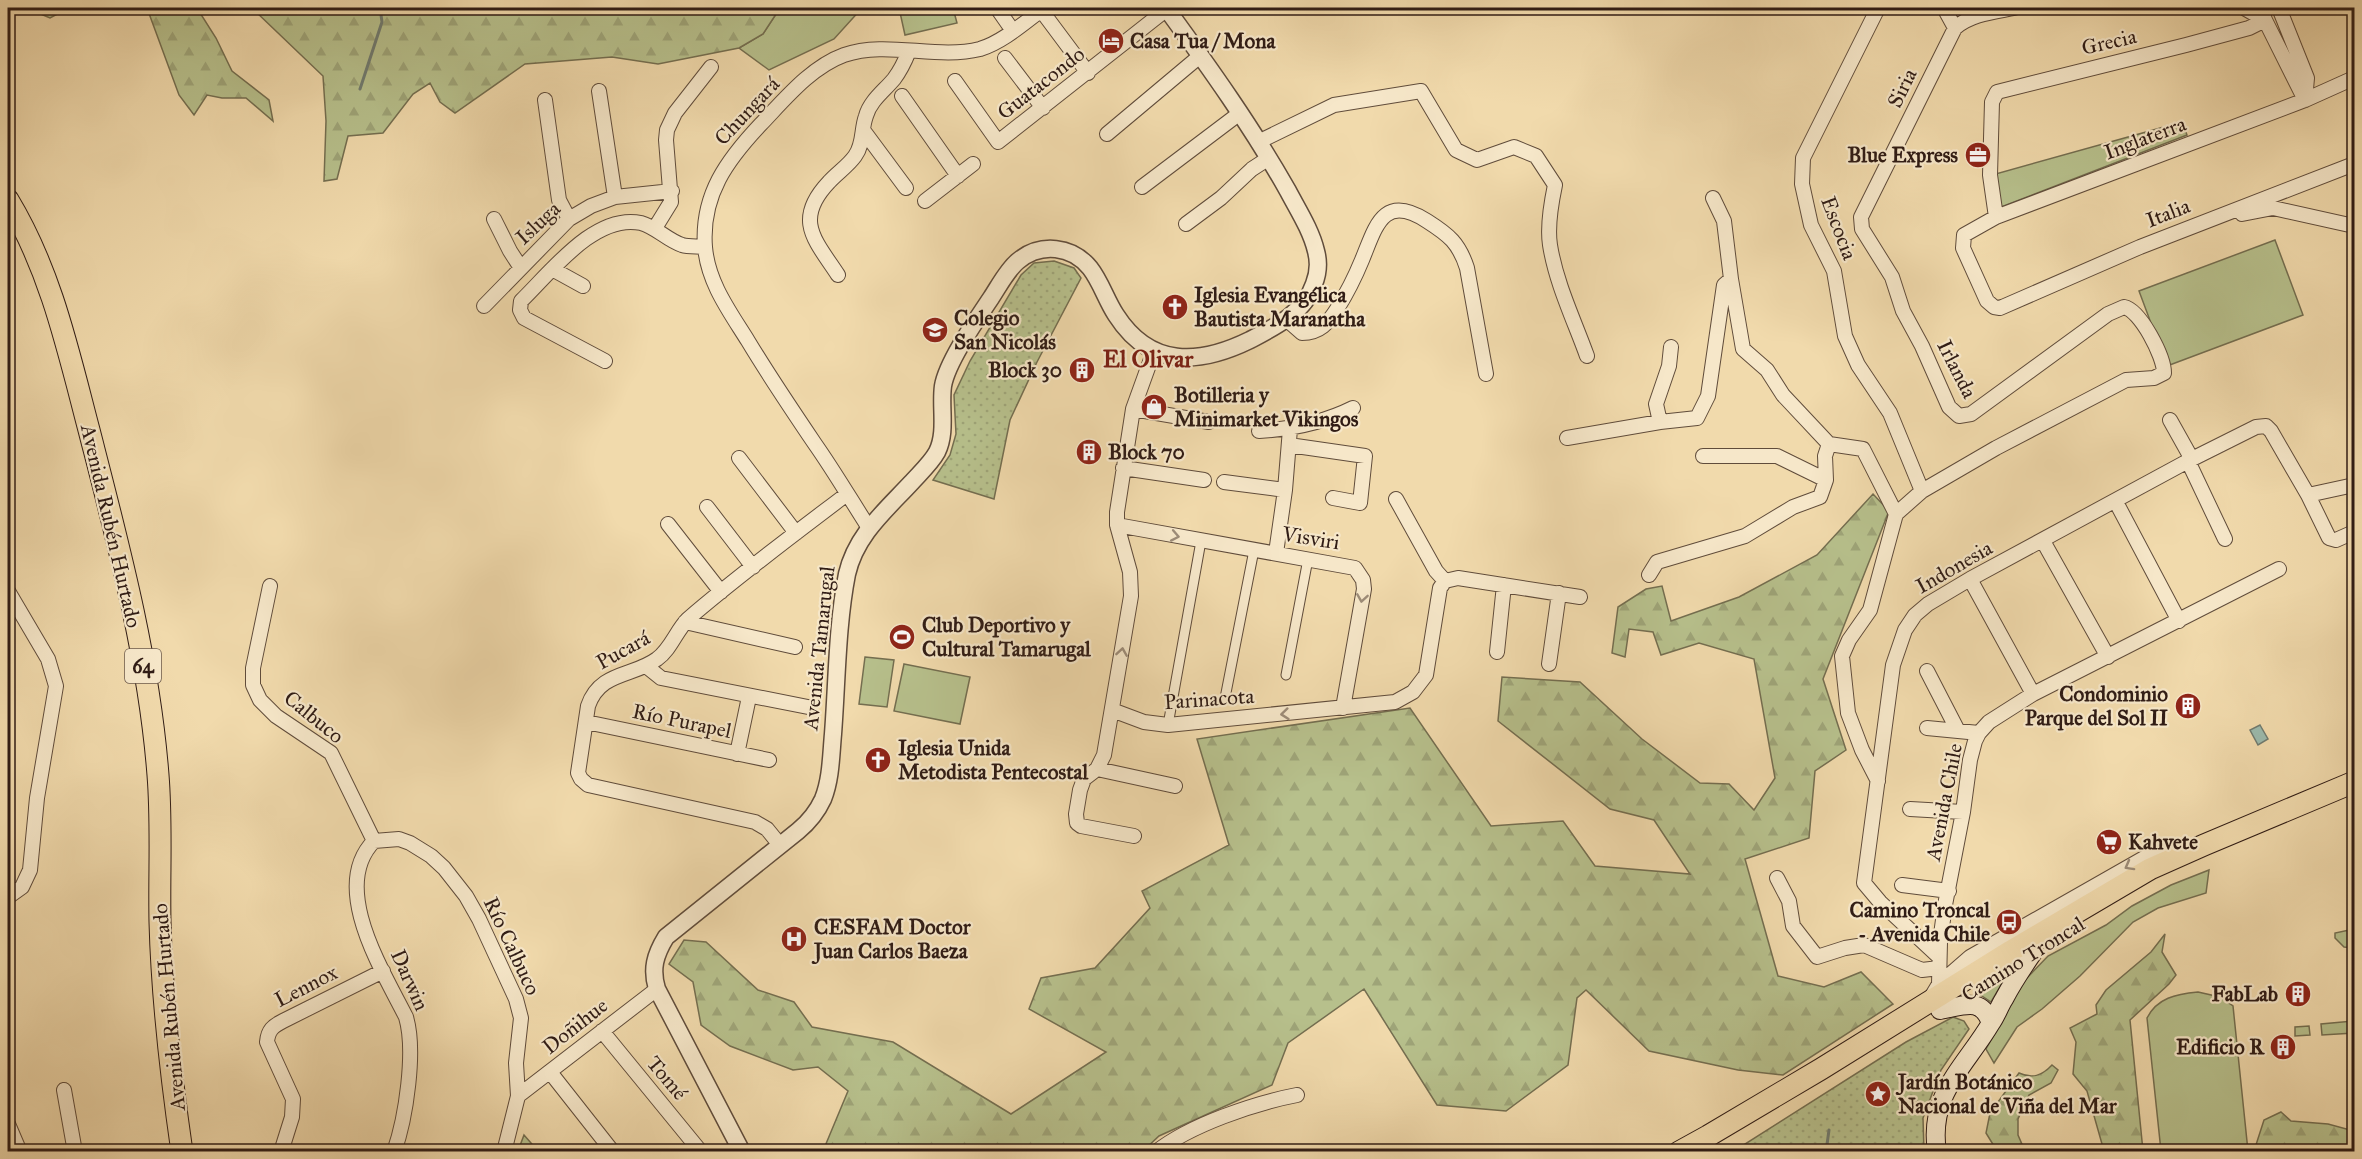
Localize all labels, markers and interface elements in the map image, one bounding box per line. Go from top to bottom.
street label: Grecia [2079,23,2139,61]
hotel icon: Casa Tua / Mona [1096,26,1126,56]
place label: Casa Tua / Mona [1130,28,1277,54]
street label: Guatacondo [992,41,1090,125]
street label: Siria [1881,64,1923,112]
street label: Chungará [709,71,785,151]
street label: Inglaterra [2100,110,2190,165]
office icon: Blue Express [1963,140,1993,170]
place label: Blue Express [1847,142,1958,168]
street label: Escocia [1815,193,1863,263]
street label: Italia [2142,193,2194,233]
street label: Isluga [510,196,566,250]
place label: Iglesia Evangélica Bautista Maranatha [1194,282,1366,332]
church icon: Iglesia Evangélica Bautista Maranatha [1160,292,1190,322]
place label: Colegio San Nicolás [954,305,1056,355]
school or university icon: Colegio San Nicolás [920,315,950,345]
street label: Irlanda [1931,335,1983,403]
district label: El Olivar [1103,344,1194,374]
building icon: Block 30 [1067,355,1097,385]
place label: Block 30 [988,357,1062,383]
place label: Botilleria y Minimarket Vikingos [1174,382,1359,432]
shop icon: Botilleria y Minimarket Vikingos [1139,392,1169,422]
street label: Avenida Rubén Hurtado [75,421,147,631]
building icon: Block 70 [1074,437,1104,467]
place label: Block 70 [1108,439,1185,465]
street label: Visviri [1280,520,1342,555]
one-way arrow [1169,529,1179,542]
street label: Indonesia [1911,535,1997,599]
street label: Avenida Tamarugal [797,564,841,732]
one-way arrow [1357,593,1369,603]
place label: Club Deportivo y Cultural Tamarugal [922,612,1092,662]
sports icon: Club Deportivo y Cultural Tamarugal [887,622,917,652]
street label: Pucará [591,625,655,675]
one-way arrow [1115,647,1127,656]
road number: 64 [125,649,161,683]
place label: Condominio Parque del Sol II [2025,681,2168,731]
street label: Parinacota [1163,683,1255,715]
street label: Calbuco [279,685,349,749]
building icon: Condominio Parque del Sol II [2173,691,2203,721]
street label: Río Purapel [630,698,734,744]
one-way arrow [1280,707,1289,720]
place label: Iglesia Unida Metodista Pentecostal [898,735,1089,785]
street label: Avenida Chile [1920,741,1968,864]
church icon: Iglesia Unida Metodista Pentecostal [863,745,893,775]
supermarket icon: Kahvete [2094,827,2124,857]
place label: Kahvete [2128,829,2198,855]
one-way arrow [2125,859,2135,870]
street label: Río Calbuco [478,893,546,1000]
place label: Camino Troncal - Avenida Chile [1850,897,1991,947]
street label: Avenida Rubén Hurtado [147,902,191,1113]
bus stop icon: Camino Troncal - Avenida Chile [1994,907,2024,937]
street label: Camino Troncal [1957,911,2090,1007]
place label: CESFAM Doctor Juan Carlos Baeza [811,914,972,965]
hospital icon: CESFAM Doctor Juan Carlos Baeza [779,924,809,954]
street label: Darwin [385,945,435,1015]
street label: Lennox [270,959,342,1013]
building icon: FabLab [2283,979,2313,1009]
place label: FabLab [2211,981,2278,1007]
street label: Doñihue [537,992,613,1060]
building icon: Edificio R [2268,1032,2298,1062]
place label: Edificio R [2176,1034,2265,1060]
street label: Tomé [641,1051,693,1106]
place label: Jardín Botánico Nacional de Viña del Mar [1895,1069,2118,1119]
place icon: Jardín Botánico Nacional de Viña del Mar [1863,1079,1893,1109]

